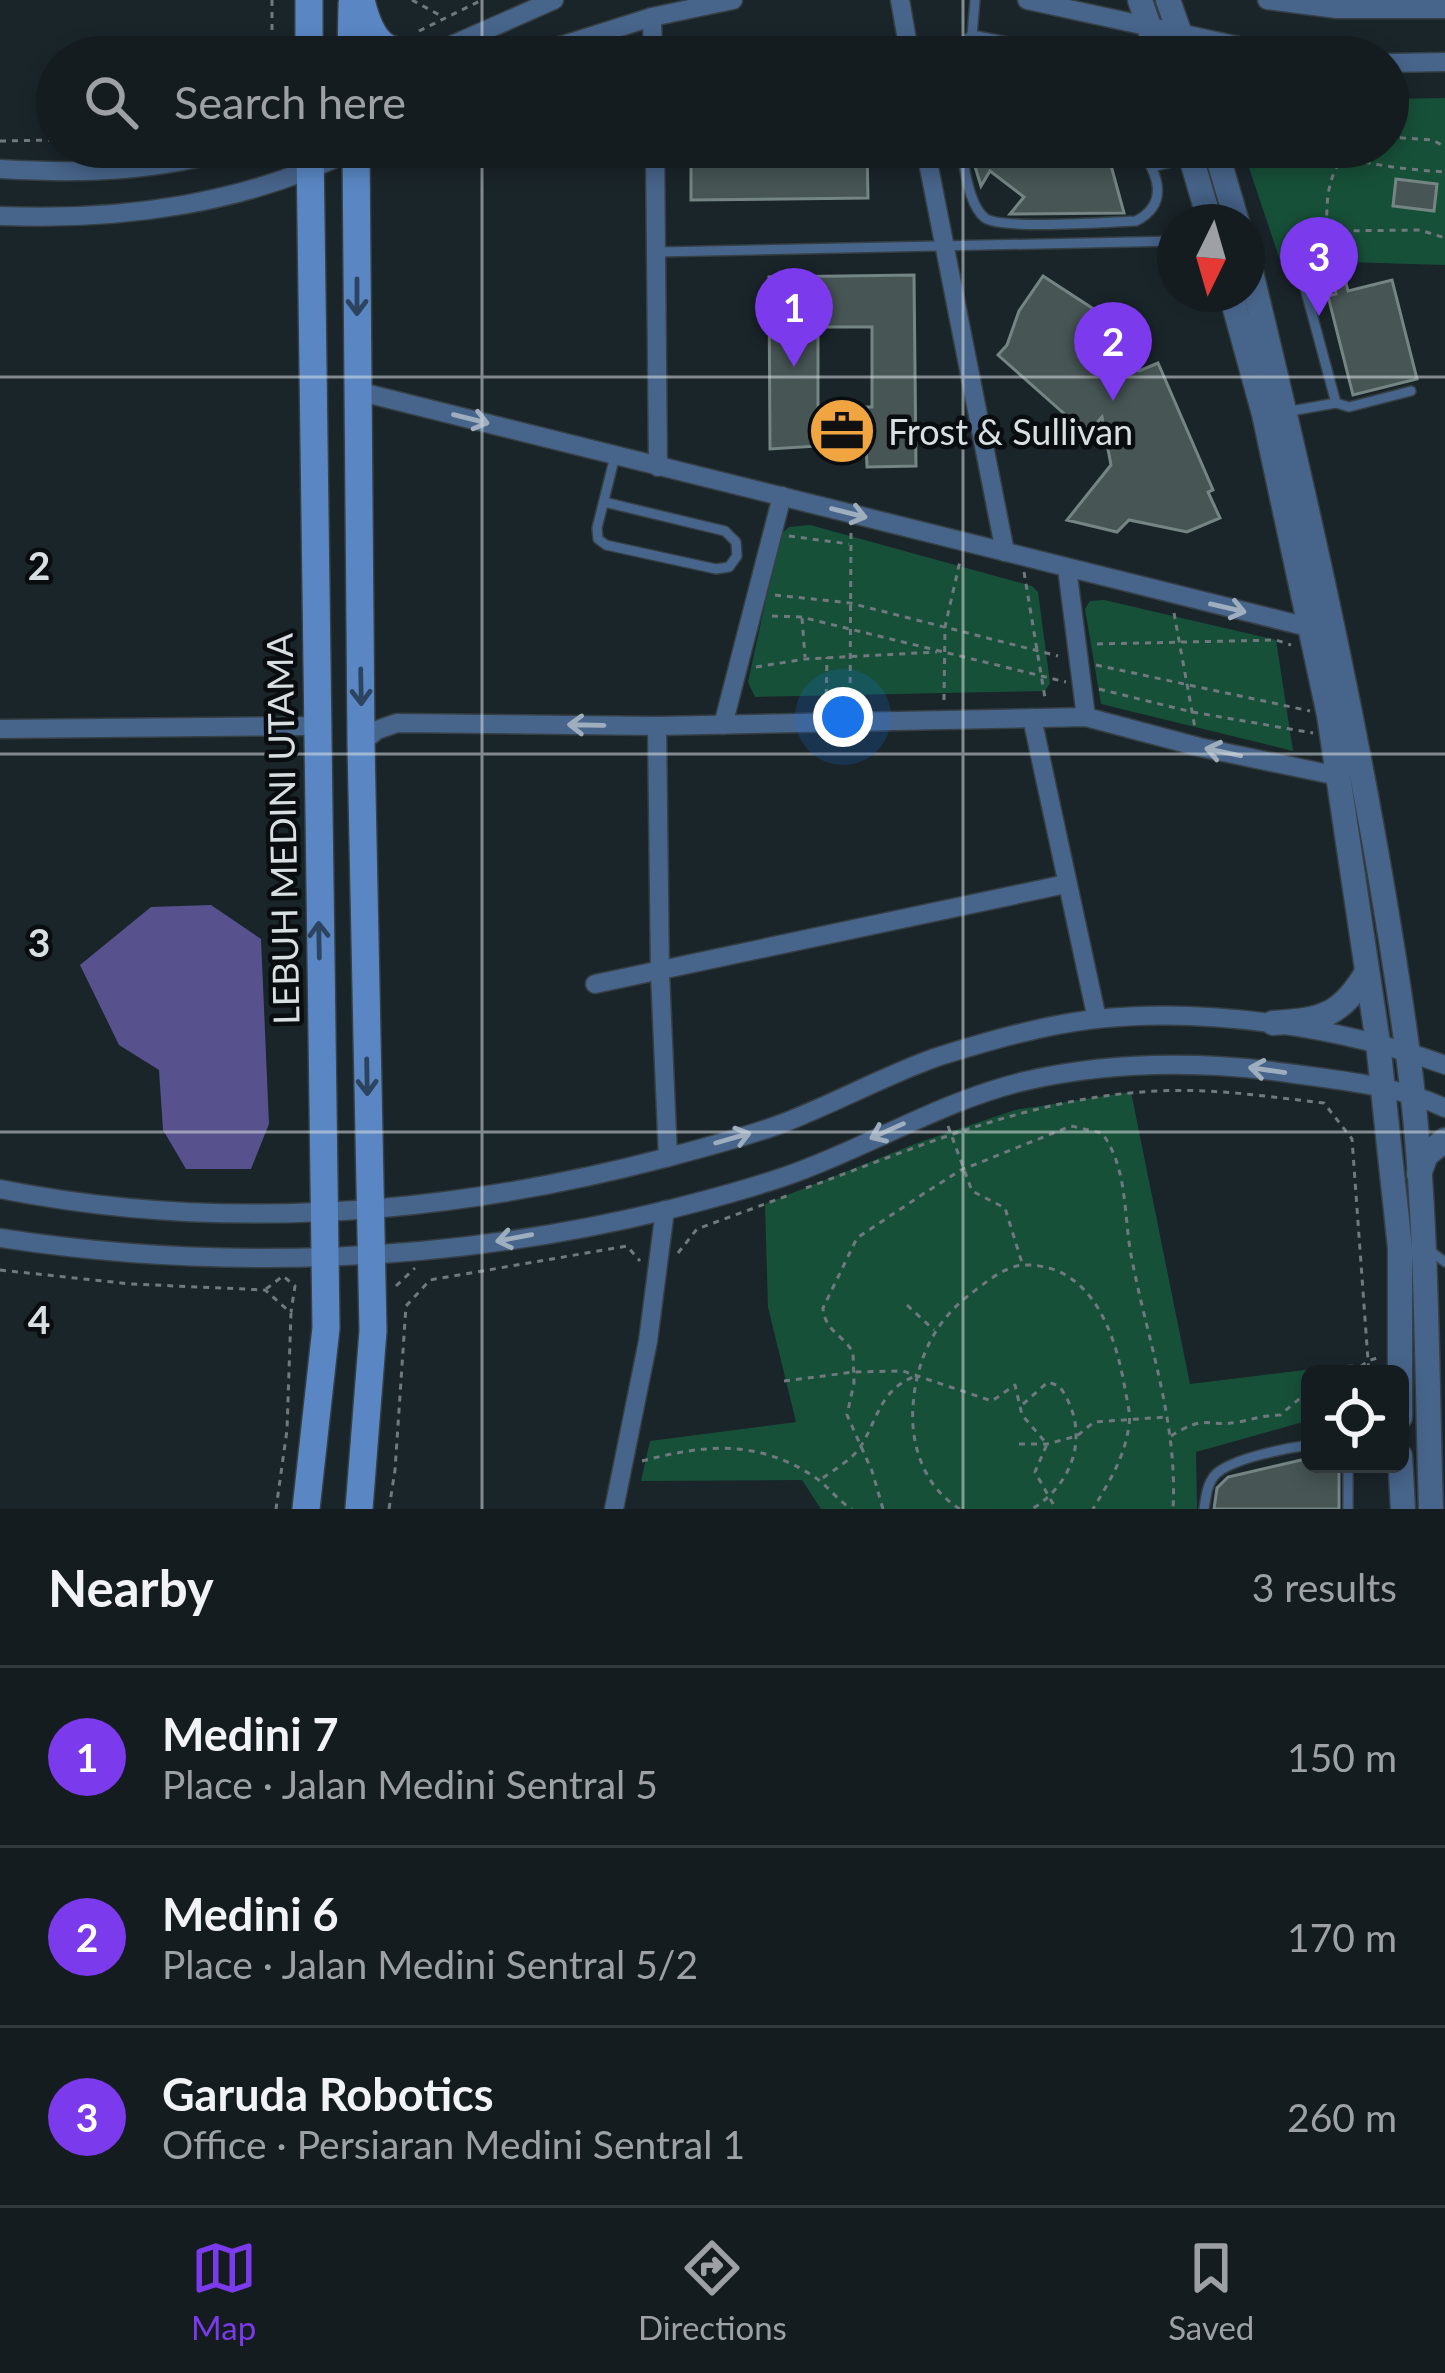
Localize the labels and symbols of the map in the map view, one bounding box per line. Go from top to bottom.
north arrow [1157,204,1265,312]
pin: 3 [1280,217,1358,316]
pin: 1 [755,268,833,367]
one-way arrow [346,277,368,316]
pin: 2 [1074,302,1152,401]
office icon: Frost & Sullivan [807,396,877,466]
one-way arrow [451,409,489,431]
place label: Frost & Sullivan [888,409,1133,453]
one-way arrow [830,503,868,525]
text: 2 [28,542,50,588]
one-way arrow [1208,598,1246,620]
street label: LEBUH MEDINI UTAMA [257,632,307,1025]
one-way arrow [349,667,372,706]
your location [813,687,873,747]
one-way arrow [567,714,606,736]
one-way arrow [1205,740,1243,763]
text: 3 [28,919,50,965]
one-way arrow [308,921,331,960]
one-way arrow [355,1057,378,1096]
one-way arrow [1248,1059,1287,1081]
one-way arrow [870,1122,906,1144]
one-way arrow [713,1126,751,1148]
one-way arrow [496,1228,535,1251]
text: 4 [28,1296,50,1342]

